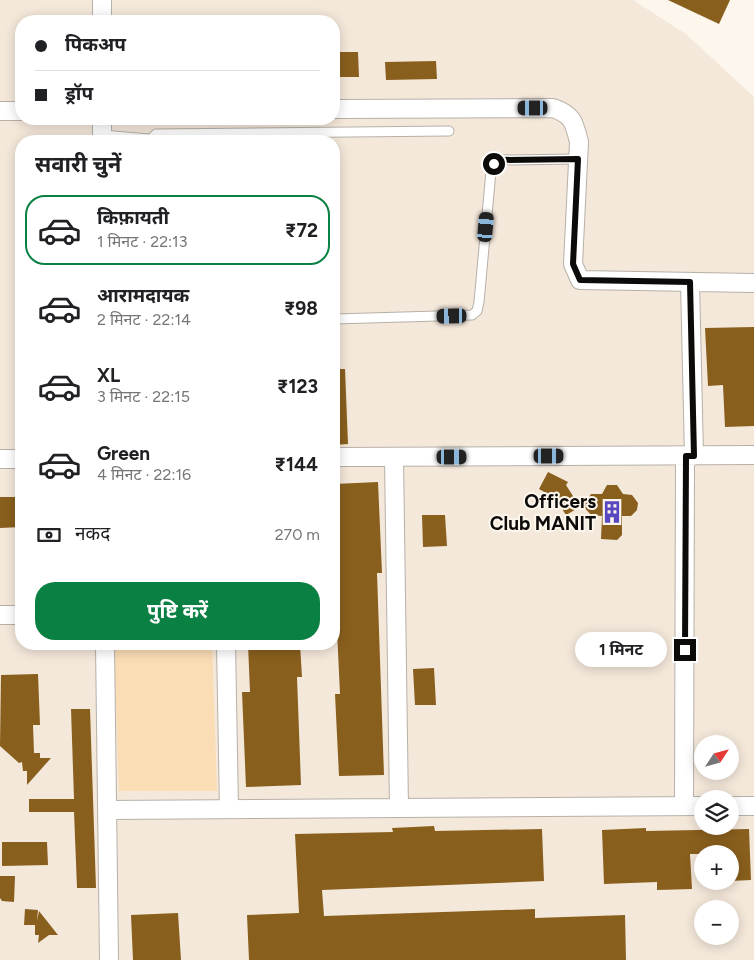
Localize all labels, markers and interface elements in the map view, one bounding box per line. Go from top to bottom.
text: पिकअप [65,33,126,56]
text: ड्रॉप [65,82,93,105]
car [518,101,548,116]
text: सवारी चुनें [35,151,121,178]
route start [483,153,505,175]
text: किफ़ायती [97,206,169,229]
icon: car [37,208,82,253]
car [477,211,494,243]
text: ₹72 [285,219,318,242]
text: 1 मिनट · 22:13 [97,232,187,251]
text: आरामदायक [97,284,189,307]
icon: car [37,286,82,331]
text: ₹98 [284,297,318,320]
car [436,308,467,324]
text: 2 मिनट · 22:14 [97,310,191,329]
icon: car [37,364,82,409]
text: XL [97,364,120,387]
text: ₹123 [277,375,318,398]
text: 3 मिनट · 22:15 [97,387,190,406]
icon: car [37,442,82,487]
text: Green [97,442,150,465]
car [534,449,564,464]
car [437,450,467,465]
text: ₹144 [275,453,318,476]
text: 4 मिनट · 22:16 [97,465,191,484]
place label: Officers Club MANIT [490,490,596,535]
building icon: Officers Club MANIT [599,499,625,525]
icon: cash [35,521,63,549]
text: नकद [75,522,110,545]
text: 270 m [275,525,320,544]
button: पुष्टि करें [35,582,320,640]
callout: 1 मिनट [575,632,668,668]
route end [674,639,696,661]
text: 1 मिनट [599,640,643,659]
north arrow [694,735,739,780]
map controls [694,735,739,945]
button: layers [694,790,739,835]
button: + [694,845,739,890]
button: − [694,900,739,945]

